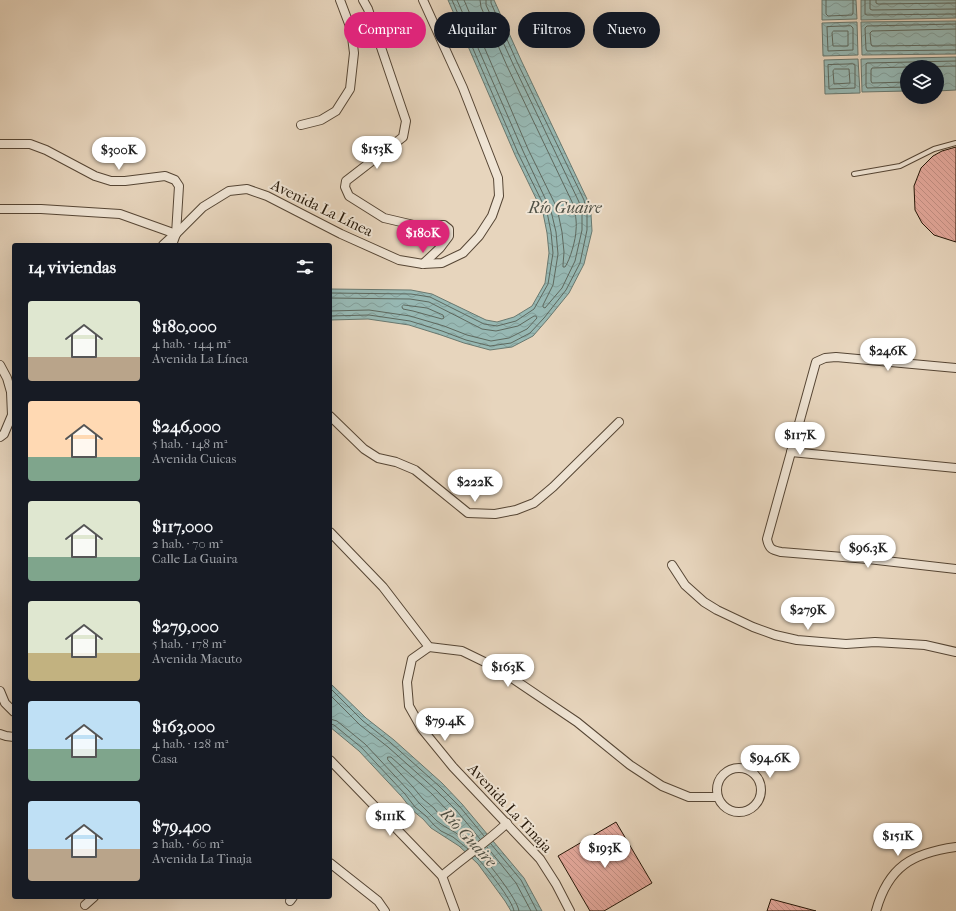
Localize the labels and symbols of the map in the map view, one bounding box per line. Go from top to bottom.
pin: $153K [349,136,405,170]
pin: $300K [91,137,147,171]
street label: Avenida La Línea [267,175,377,241]
water label: Río Guaire [527,198,602,217]
pin: $180K [395,220,451,254]
pin: $246K [860,338,916,372]
pin: $117K [772,422,828,456]
pin: $222K [447,469,503,503]
pin: $96.3K [835,535,901,569]
pin: $279K [780,597,836,631]
pin: $163K [480,654,536,688]
pin: $79.4K [412,708,478,742]
pin: $94.6K [737,745,803,779]
street label: Avenida La Tinaja [463,759,557,857]
pin: $111K [362,803,418,837]
water label: Río Guaire [436,803,501,871]
pin: $151K [870,823,926,857]
pin: $193K [577,835,633,869]

